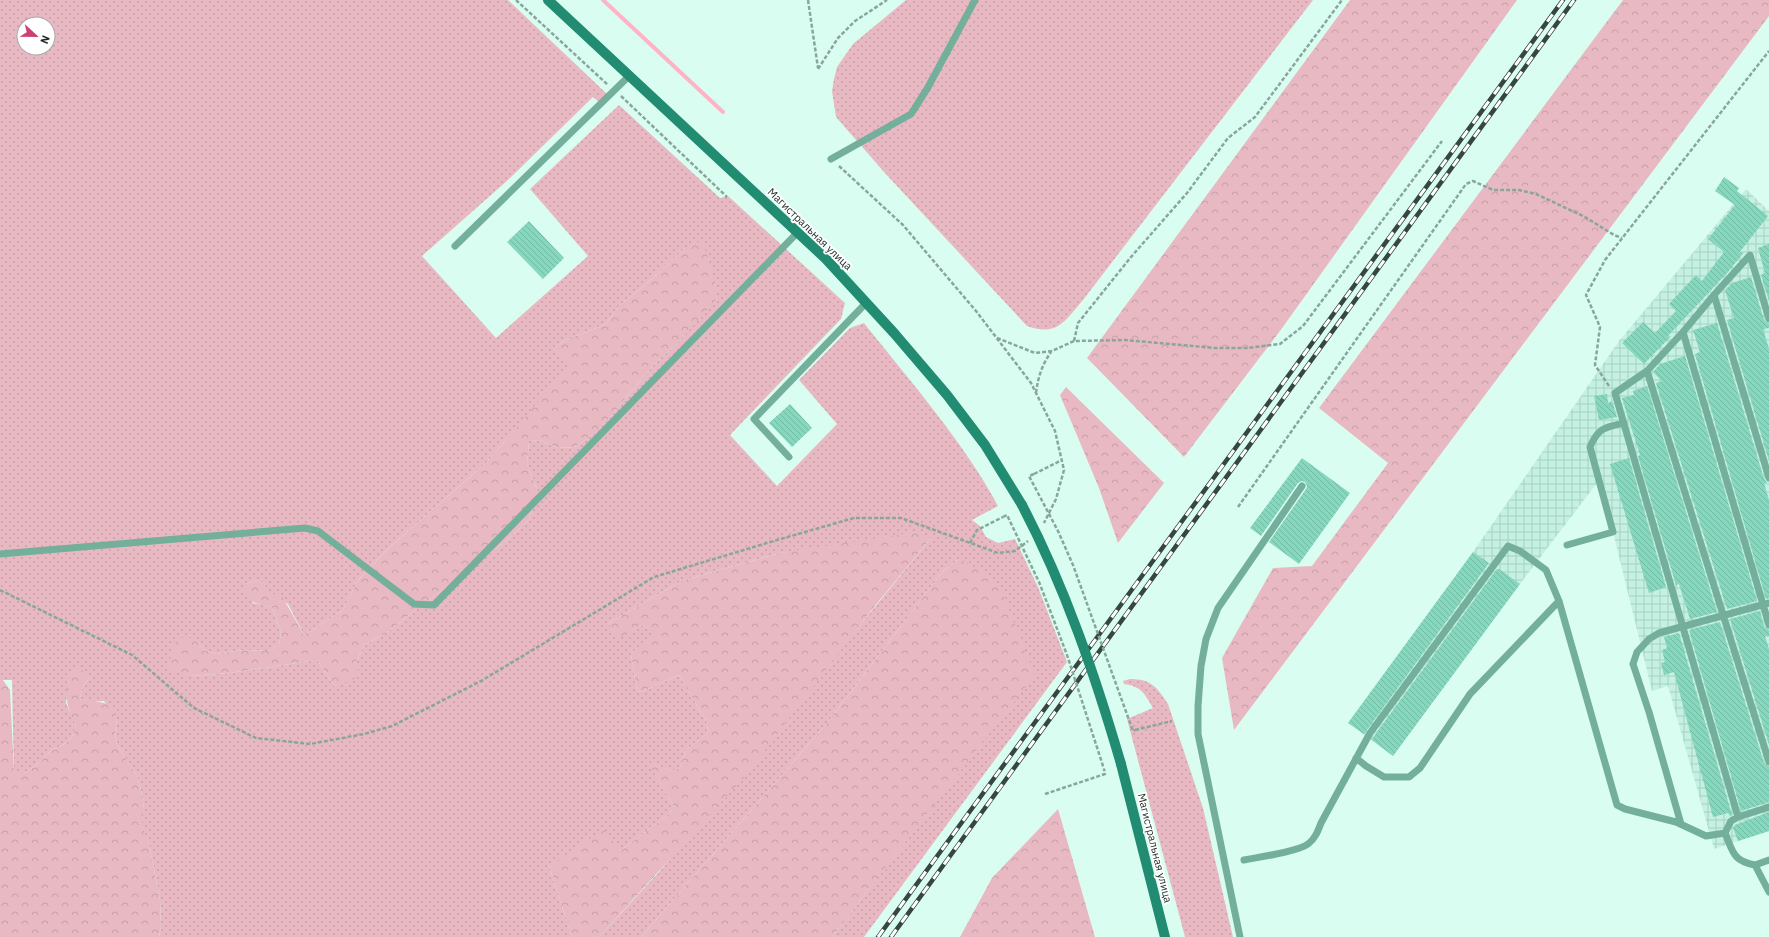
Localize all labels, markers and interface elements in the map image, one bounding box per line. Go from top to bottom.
north arrow [16,16,56,56]
text: N [37,33,53,46]
street label: Магистральная улица [765,185,855,273]
street label: Магистральная улица [1135,792,1175,904]

